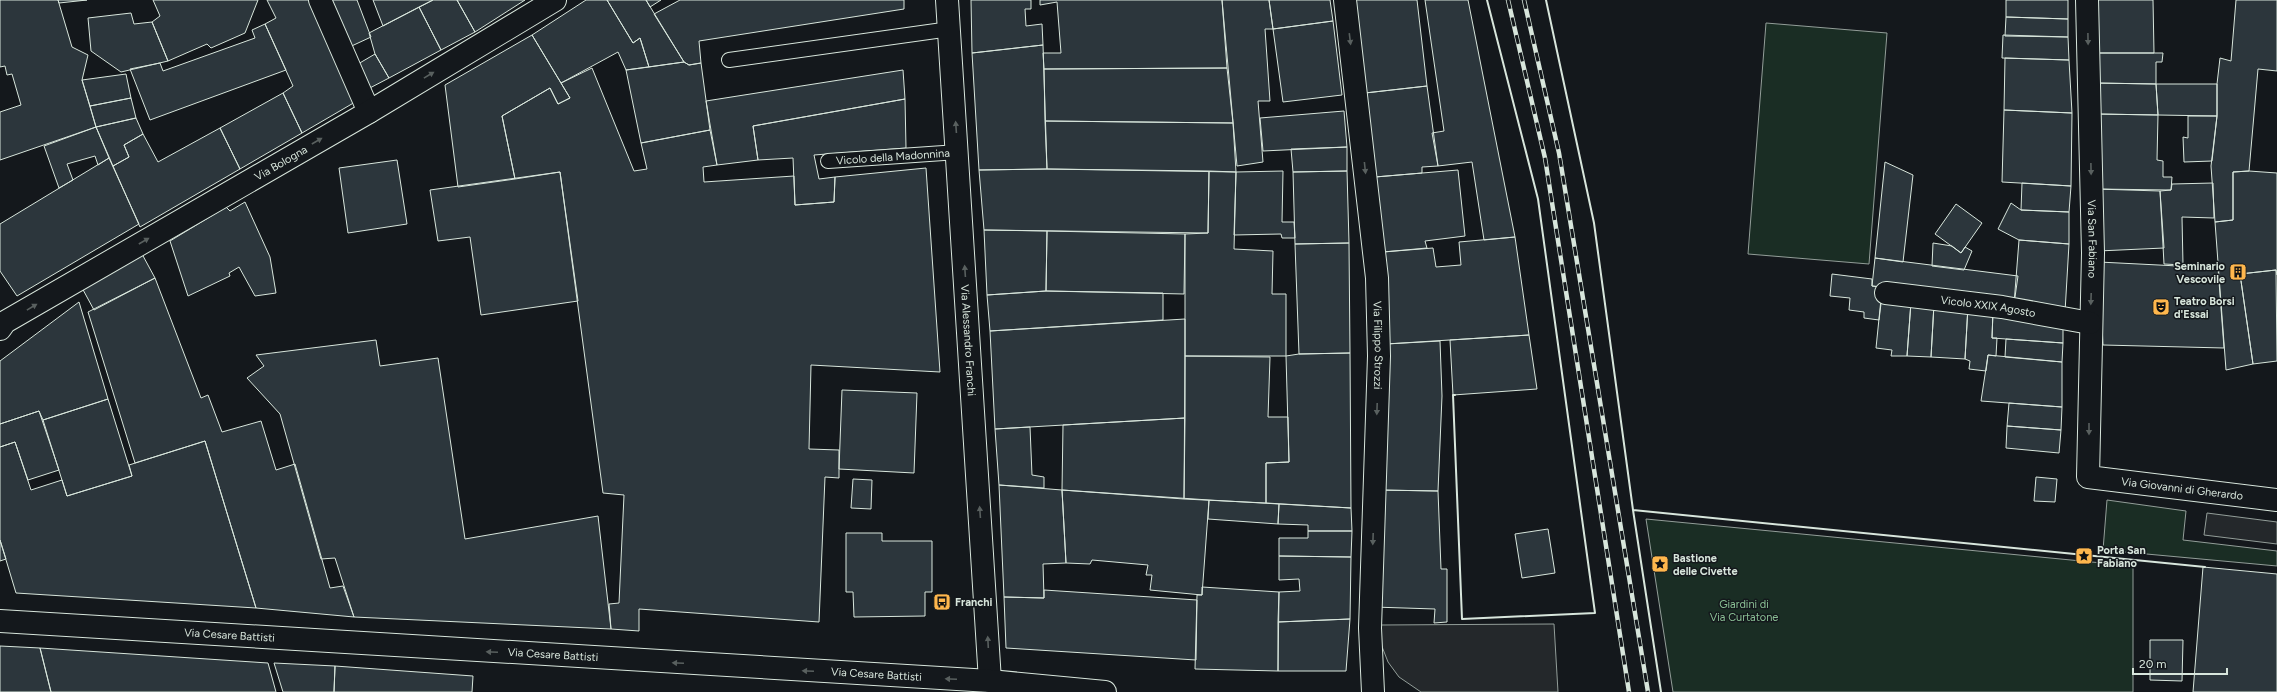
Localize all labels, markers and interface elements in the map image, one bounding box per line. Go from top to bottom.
one-way arrow [1347,33,1353,45]
one-way arrow [2085,33,2091,46]
one-way arrow [423,72,435,79]
one-way arrow [953,121,960,133]
one-way arrow [311,138,323,145]
street label: Via Bologna [252,143,309,183]
street label: Vicolo della Madonnina [835,146,950,167]
one-way arrow [1362,162,1368,174]
one-way arrow [2087,163,2094,175]
street label: Via San Fabiano [2085,200,2100,278]
one-way arrow [138,237,150,244]
place label: Seminario Vescovile [2174,260,2226,286]
building icon: Seminario Vescovile [2228,262,2248,282]
one-way arrow [962,265,969,277]
street label: Via Alessandro Franchi [958,284,978,396]
street label: Vicolo XXIX Agosto [1940,293,2037,320]
one-way arrow [2087,293,2094,305]
place label: Teatro Borsi d'Essai [2174,295,2235,321]
theatre icon: Teatro Borsi d'Essai [2151,297,2171,317]
street label: Via Filippo Strozzi [1371,301,1386,390]
one-way arrow [26,303,38,310]
one-way arrow [1374,403,1380,416]
one-way arrow [2086,423,2092,436]
street label: Via Giovanni di Gherardo [2121,475,2244,502]
one-way arrow [977,506,984,518]
one-way arrow [1370,533,1376,546]
place label: Porta San Fabiano [2097,544,2146,570]
place icon: Porta San Fabiano [2074,546,2094,566]
place label: Bastione delle Civette [1673,552,1738,578]
place icon: Bastione delle Civette [1650,554,1670,574]
bus stop icon: Franchi [932,592,952,612]
place label: Franchi [955,596,993,609]
park label: Giardini di Via Curtatone [1710,598,1778,624]
street label: Via Cesare Battisti [184,626,275,644]
one-way arrow [985,636,992,648]
street label: Via Cesare Battisti [507,645,599,664]
one-way arrow [485,649,498,655]
scale bar [2133,650,2227,676]
text: 20 m [2139,657,2167,671]
one-way arrow [672,660,684,667]
street label: Via Cesare Battisti [831,665,922,683]
one-way arrow [801,668,814,674]
one-way arrow [944,676,957,682]

